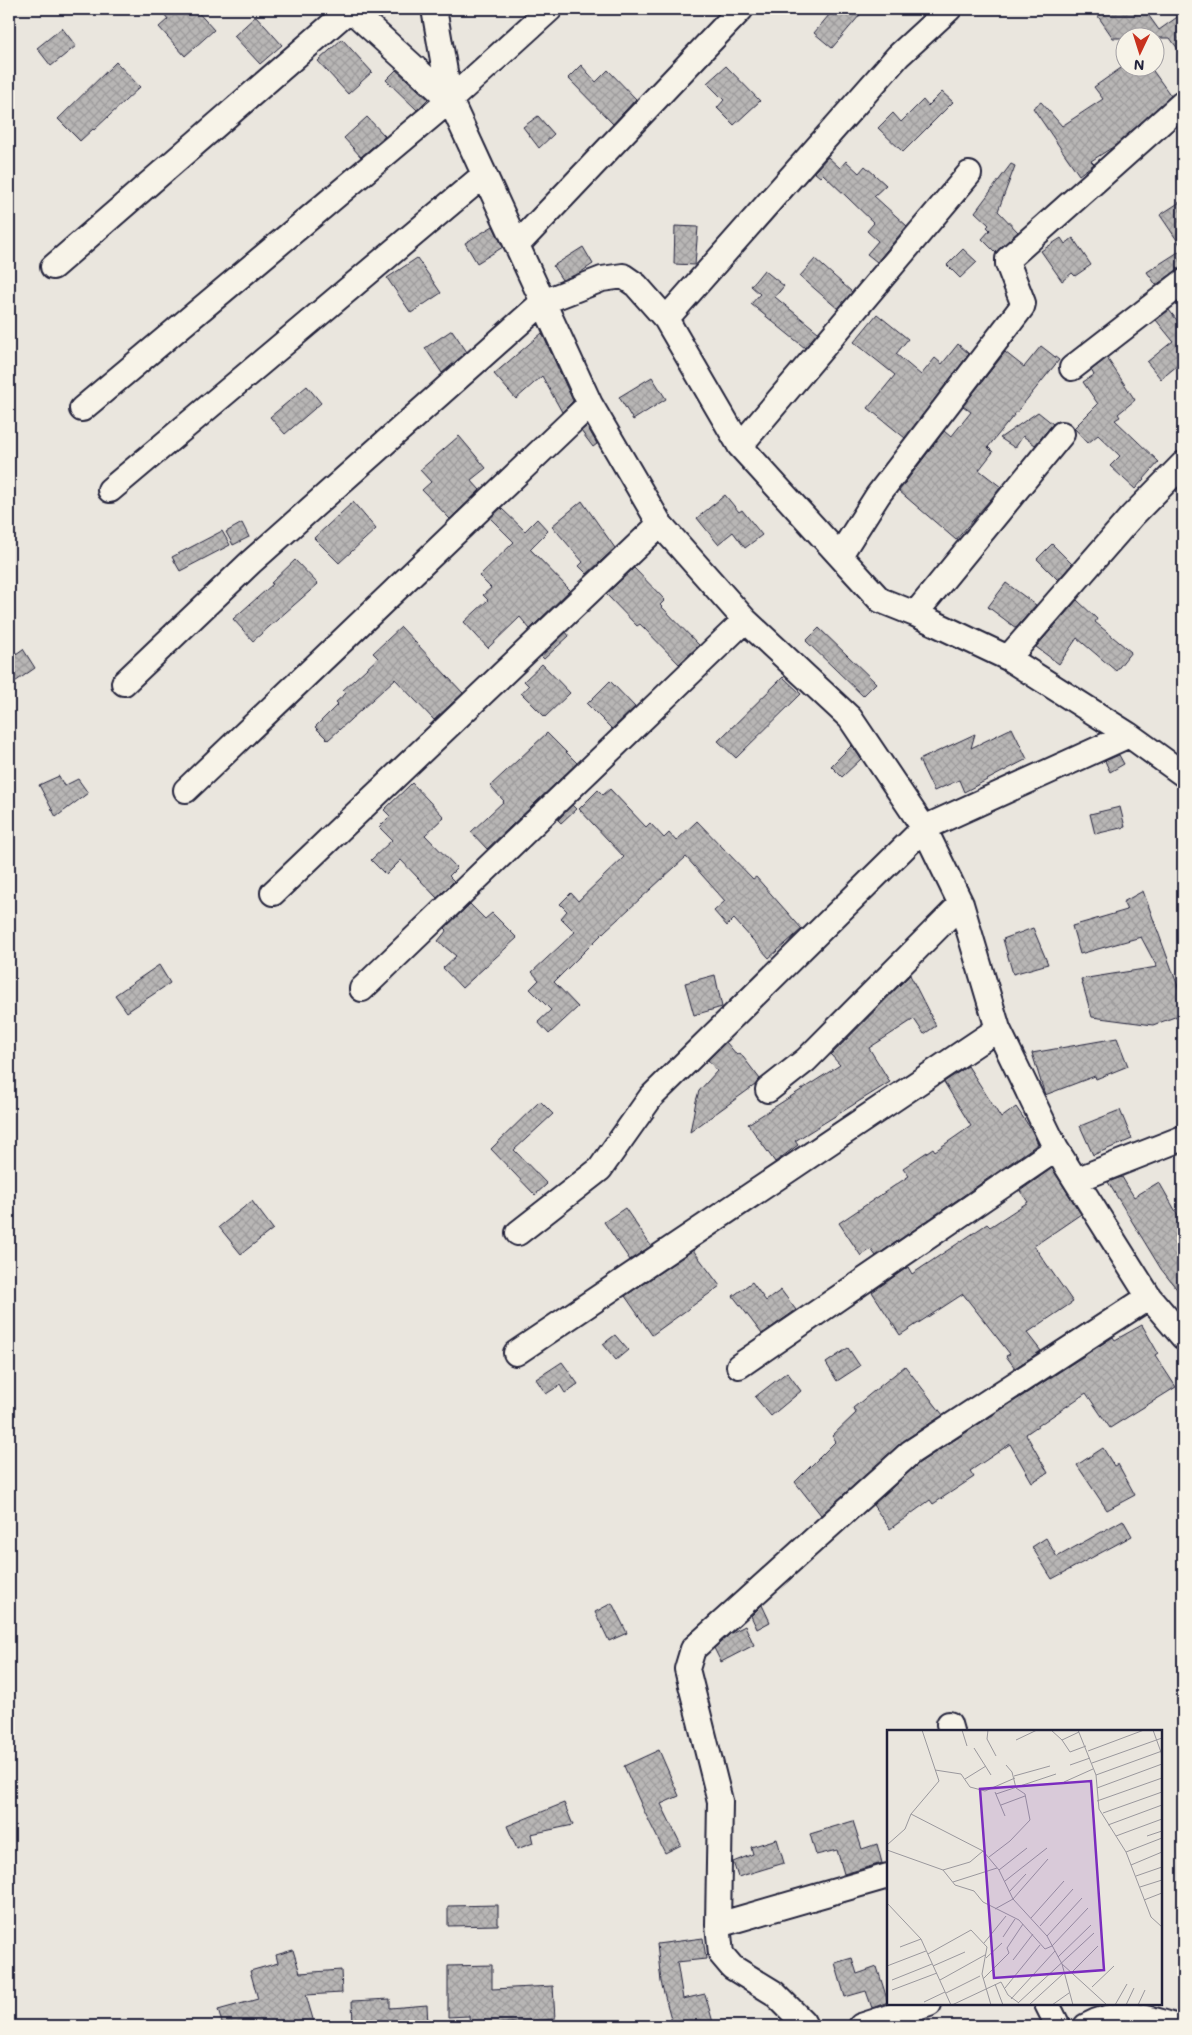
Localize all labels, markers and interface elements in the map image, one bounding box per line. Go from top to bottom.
north arrow [1114,28,1164,78]
text: N [1133,56,1145,75]
inset map [887,1730,1162,2005]

